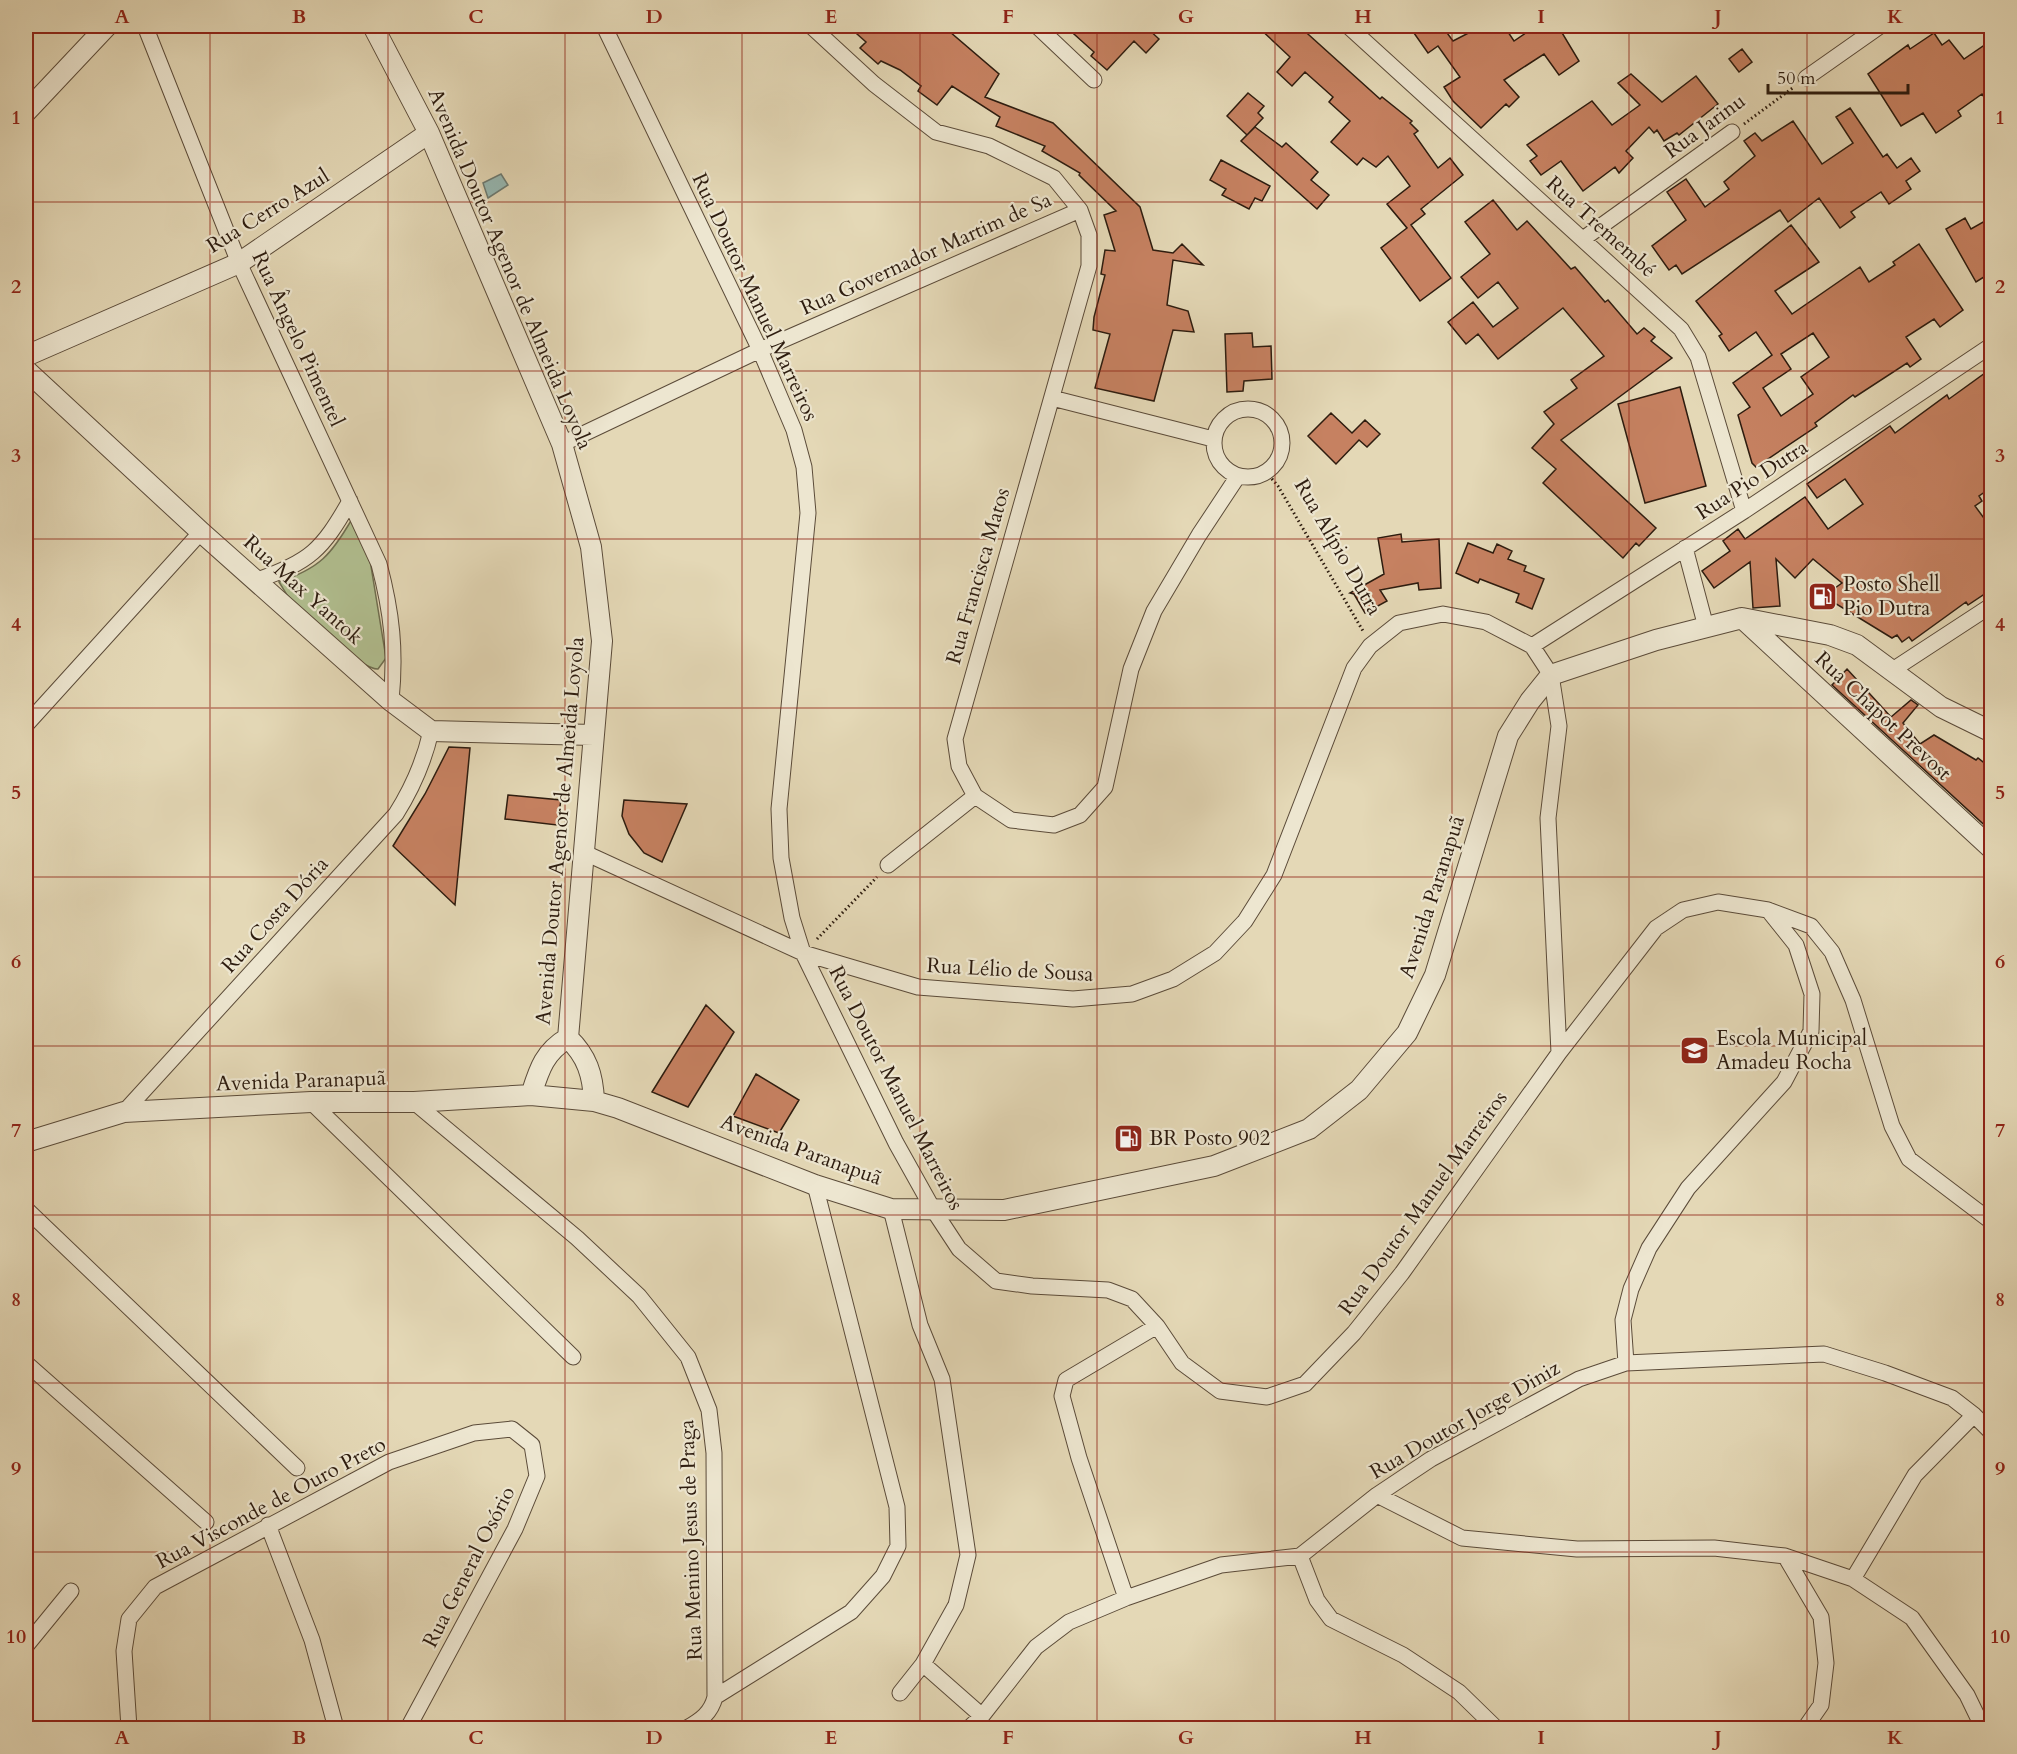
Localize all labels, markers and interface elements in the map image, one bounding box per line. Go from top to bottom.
text: A [114,3,130,30]
text: B [292,3,306,30]
text: C [468,3,484,30]
text: D [645,3,663,30]
text: E [825,3,837,30]
text: F [1002,3,1014,30]
text: G [1178,3,1194,30]
text: H [1354,3,1372,30]
text: I [1537,3,1545,30]
text: J [1711,3,1722,30]
text: K [1887,3,1904,30]
scale bar [1768,57,1908,95]
text: 50 m [1777,66,1816,91]
street label: Avenida Doutor Agenor de Almeida Loyola [421,84,599,454]
street label: Rua Jarinu [1658,87,1752,165]
text: 1 [11,104,21,131]
text: 1 [1995,104,2005,131]
street label: Rua Cerro Azul [201,162,335,260]
street label: Rua Doutor Manuel Marreiros [685,168,825,426]
street label: Rua Tremembé [1540,170,1662,284]
street label: Rua Governador Martim de Sa [796,185,1056,323]
street label: Rua Ângelo Pimentel [245,247,351,431]
text: 2 [11,273,21,300]
text: 2 [1995,273,2005,300]
street label: Rua Pio Dutra [1690,433,1814,527]
text: 3 [11,442,21,469]
text: 3 [1995,442,2005,469]
street label: Rua Alípio Dutra [1287,473,1389,621]
street label: Rua Francisca Matos [939,484,1017,668]
street label: Rua Max Yantok [237,529,370,652]
place label: Posto Shell Pio Dutra [1843,570,1940,623]
fuel station icon: Posto Shell Pio Dutra [1806,580,1838,612]
text: 4 [11,611,21,638]
text: 4 [1995,611,2005,638]
street label: Avenida Doutor Agenor de Almeida Loyola [529,636,591,1026]
street label: Rua Chapot Prevost [1808,645,1958,787]
text: 5 [11,779,21,806]
text: 5 [1995,779,2005,806]
street label: Avenida Paranapuã [1392,812,1472,982]
street label: Rua Costa Dória [215,850,335,980]
text: 6 [11,948,21,975]
text: 6 [1995,948,2005,975]
street label: Rua Lélio de Sousa [926,951,1094,989]
street label: Rua Doutor Manuel Marreiros [822,961,970,1215]
place label: Escola Municipal Amadeu Rocha [1716,1024,1867,1077]
school or university icon: Escola Municipal Amadeu Rocha [1679,1034,1711,1066]
street label: Avenida Paranapuã [216,1064,386,1098]
street label: Rua Doutor Manuel Marreiros [1332,1085,1514,1321]
street label: Avenida Paranapuã [716,1107,886,1193]
text: 7 [11,1117,21,1144]
text: 7 [1995,1117,2005,1144]
fuel station icon: BR Posto 902 [1112,1122,1144,1154]
place label: BR Posto 902 [1149,1124,1270,1153]
text: 8 [11,1286,21,1313]
text: 8 [1995,1286,2005,1313]
street label: Rua Doutor Jorge Diniz [1365,1353,1566,1486]
street label: Rua Menino Jesus de Praga [672,1419,710,1661]
street label: Rua Visconde de Ouro Preto [151,1430,391,1576]
text: 9 [11,1455,21,1482]
text: 9 [1995,1455,2005,1482]
street label: Rua General Osório [416,1481,522,1653]
text: 10 [6,1623,26,1650]
text: 10 [1990,1623,2010,1650]
text: A [114,1724,130,1751]
text: B [292,1724,306,1751]
text: C [468,1724,484,1751]
text: D [645,1724,663,1751]
text: E [825,1724,837,1751]
text: F [1002,1724,1014,1751]
text: G [1178,1724,1194,1751]
text: H [1354,1724,1372,1751]
text: I [1537,1724,1545,1751]
text: J [1711,1724,1722,1751]
text: K [1887,1724,1904,1751]

